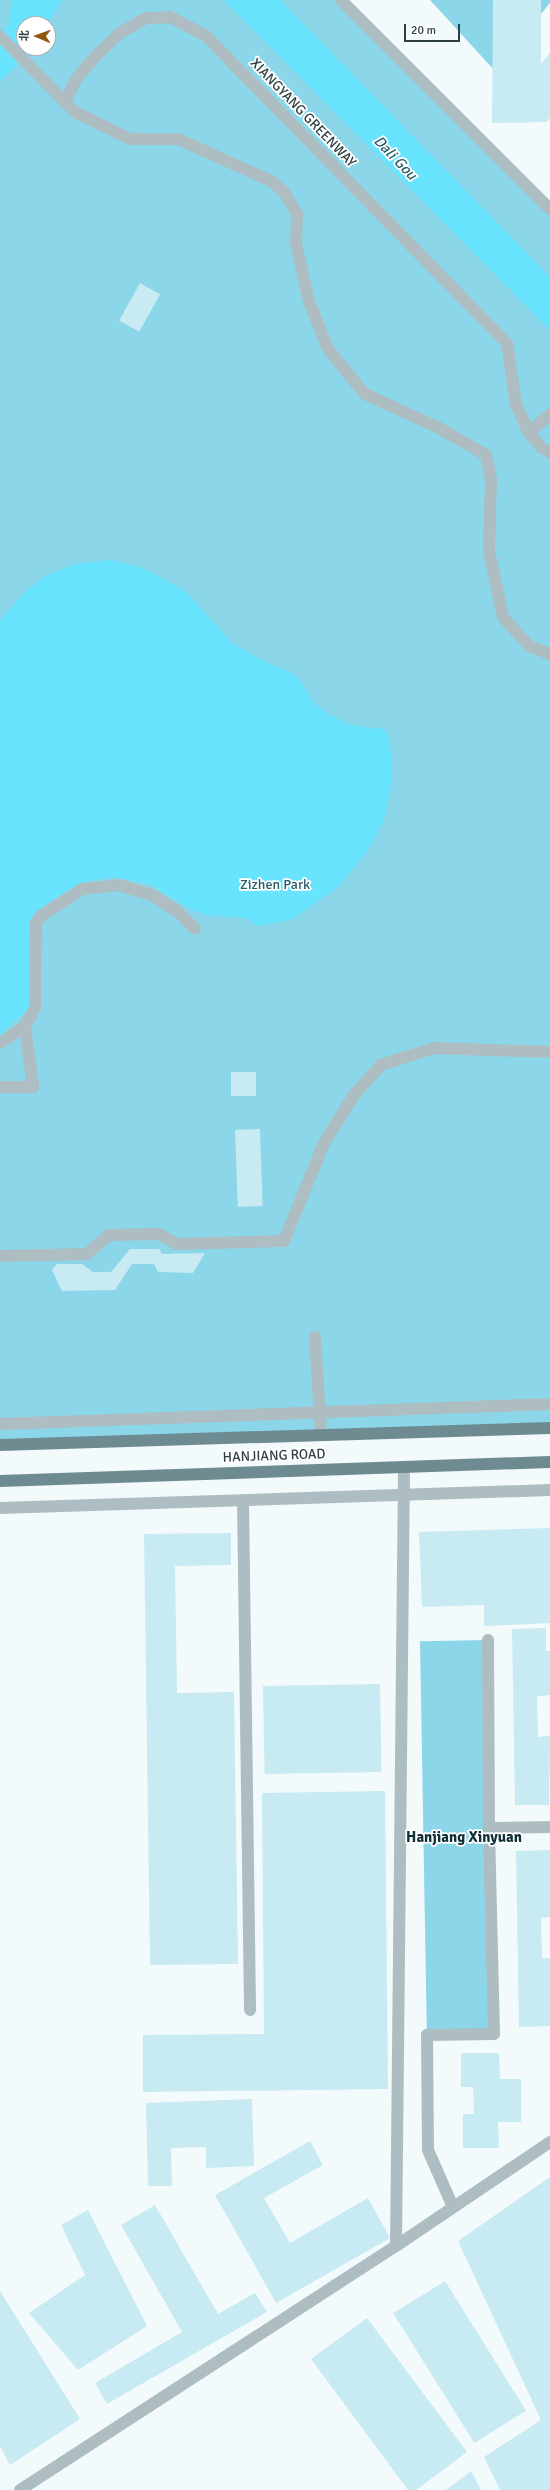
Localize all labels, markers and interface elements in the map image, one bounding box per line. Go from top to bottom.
north arrow [16,16,56,56]
scale bar [406,16,462,42]
text: 20 m [411,23,436,38]
text: 北 [18,30,31,41]
street label: XIANGYANG GREENWAY [247,55,359,171]
water label: Dali Gou [370,132,420,184]
park label: Zizhen Park [240,877,310,893]
street label: HANJIANG ROAD [222,1446,326,1466]
district label: Hanjiang Xinyuan [406,1829,522,1847]

